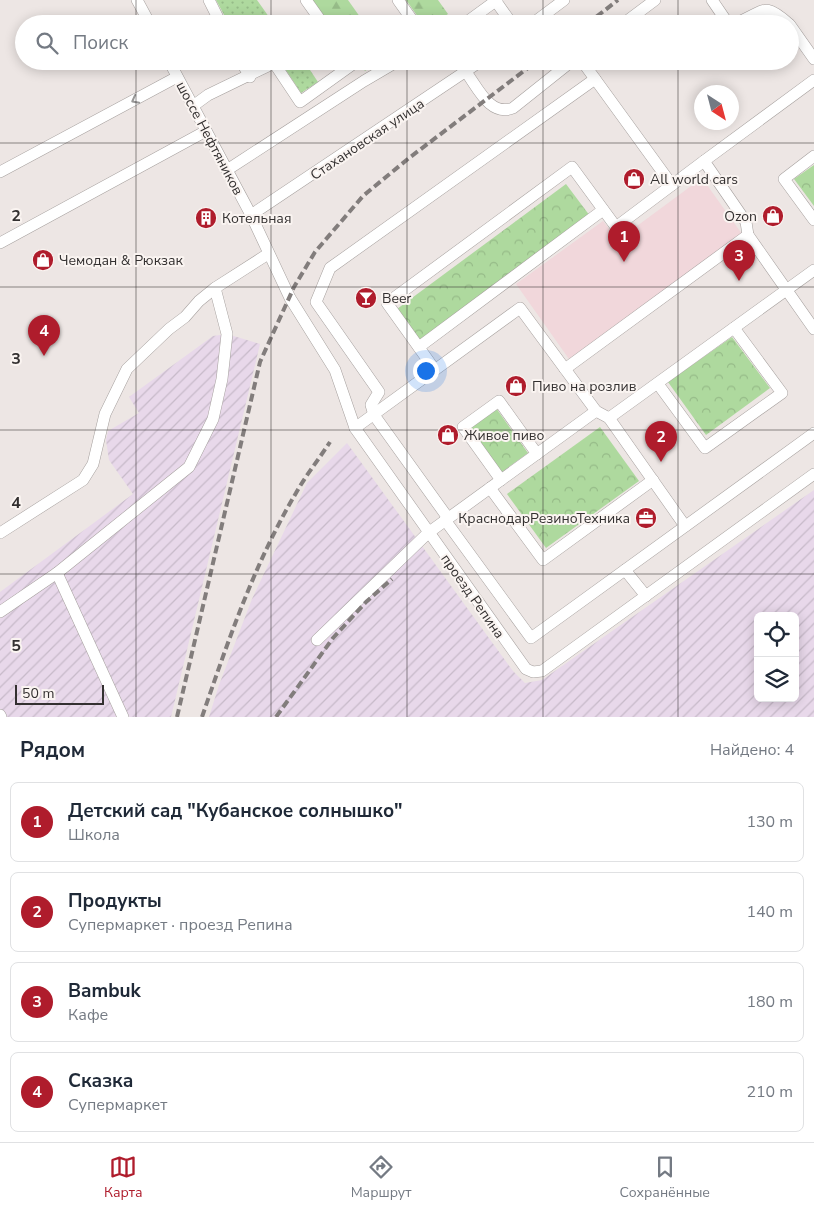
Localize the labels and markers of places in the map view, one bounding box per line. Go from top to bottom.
shop icon: All world cars [622,167,646,191]
place label: All world cars [650,170,738,189]
shop icon: Ozon [761,204,785,228]
building icon: Котельная [194,206,218,230]
place label: Ozon [724,207,757,226]
place label: Котельная [222,209,291,228]
pin: 1 [608,221,640,262]
pin: 3 [723,240,755,281]
shop icon: Чемодан & Рюкзак [31,248,55,272]
place label: Чемодан & Рюкзак [59,251,184,270]
bar icon: Beer [354,286,378,310]
place label: Beer [382,289,411,308]
pin: 4 [28,315,60,356]
shop icon: Пиво на розлив [504,374,528,398]
place label: Пиво на розлив [532,377,637,396]
pin: 2 [645,421,677,462]
shop icon: Живое пиво [436,423,460,447]
place label: Живое пиво [464,426,545,445]
office icon: КраснодарРезиноТехника [634,506,658,530]
place label: КраснодарРезиноТехника [458,509,630,528]

